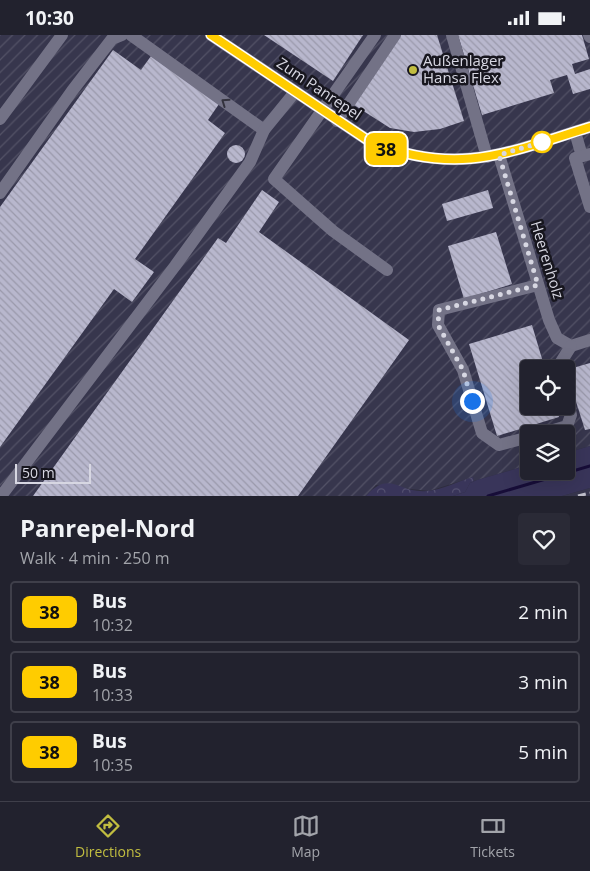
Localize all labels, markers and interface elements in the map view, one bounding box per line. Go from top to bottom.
text: 10:30 [25,5,74,31]
place label: Außenlager Hansa Flex [423,50,503,87]
street label: Zum Panrepel [273,52,366,124]
marker: Außenlager Hansa Flex [407,64,419,76]
one-way arrow [221,99,231,108]
unlabelled marker [531,131,553,153]
line badge: 38 [364,133,408,165]
text: 38 [376,137,396,161]
street label: Heerenholz [527,218,569,301]
map controls [520,360,575,480]
button: locate [520,360,575,415]
your location [460,389,485,414]
button: layers [520,425,575,480]
scale bar [15,461,91,484]
text: 50 m [22,463,55,482]
text: Panrepel-Nord [20,511,195,544]
button: heart [518,513,570,565]
text: Walk · 4 min · 250 m [20,547,170,569]
text: Bus [92,588,127,614]
text: 2 min [518,599,568,625]
text: 38 [39,600,60,624]
text: 10:32 [92,614,133,636]
text: Bus [92,658,127,684]
text: 3 min [518,669,568,695]
text: 38 [39,670,60,694]
text: 10:33 [92,684,133,706]
text: Bus [92,728,127,754]
text: 5 min [518,739,568,765]
text: 38 [39,740,60,764]
text: 10:35 [92,754,133,776]
tab: Directions [75,812,141,861]
tab: Map [291,812,320,861]
tab: Tickets [470,812,515,861]

